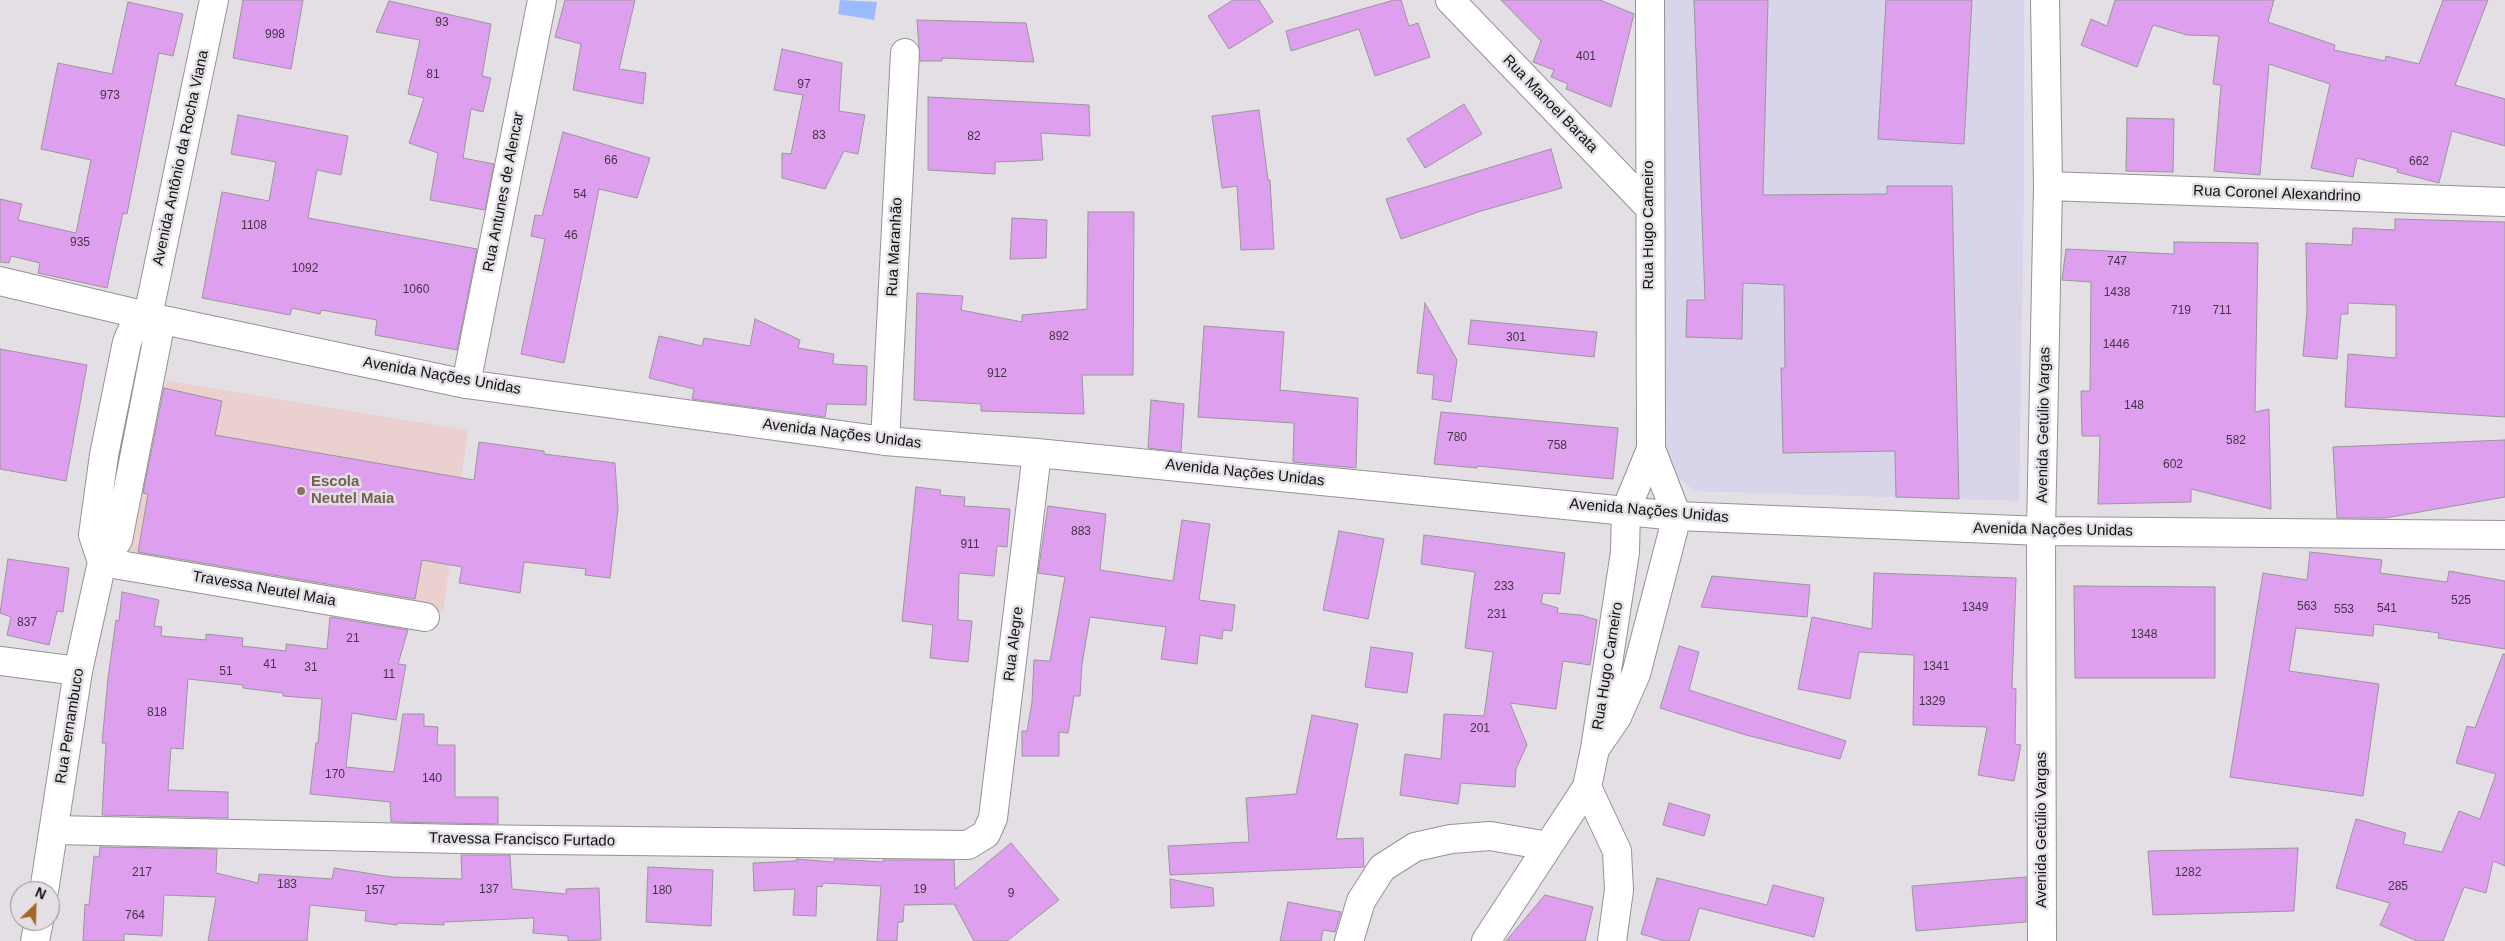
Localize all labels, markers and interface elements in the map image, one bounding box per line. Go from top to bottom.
house number: 93 [435,16,449,30]
house number: 998 [265,28,285,42]
street label: Avenida Antônio da Rocha Viana [149,49,213,267]
house number: 401 [1576,50,1596,64]
street label: Rua Manoel Barata [1499,51,1601,157]
house number: 81 [426,68,440,82]
house number: 97 [797,78,811,92]
house number: 973 [100,89,120,103]
street label: Rua Antunes de Alencar [480,110,528,274]
house number: 83 [812,129,826,143]
house number: 82 [967,130,981,144]
house number: 66 [604,154,618,168]
house number: 662 [2409,155,2429,169]
street label: Rua Hugo Carneiro [1640,160,1658,290]
street label: Rua Coronel Alexandrino [2193,182,2361,206]
house number: 54 [573,188,587,202]
street label: Rua Maranhão [883,197,907,297]
house number: 1108 [241,219,267,233]
house number: 46 [564,229,578,243]
house number: 935 [70,236,90,250]
house number: 747 [2107,255,2127,269]
house number: 1092 [292,262,318,276]
house number: 1060 [403,283,429,297]
house number: 1438 [2104,286,2130,300]
house number: 719 [2171,304,2191,318]
house number: 711 [2212,304,2232,318]
house number: 892 [1049,330,1069,344]
house number: 301 [1506,331,1526,345]
house number: 1446 [2103,338,2129,352]
street label: Avenida Getúlio Vargas [2034,347,2054,503]
street label: Avenida Nações Unidas [362,353,522,399]
house number: 912 [987,367,1007,381]
house number: 148 [2124,399,2144,413]
street label: Avenida Nações Unidas [762,415,922,453]
house number: 780 [1447,431,1467,445]
house number: 582 [2226,434,2246,448]
house number: 758 [1547,439,1567,453]
street label: Avenida Nações Unidas [1165,456,1325,490]
house number: 602 [2163,458,2183,472]
place label: Escola Neutel Maia [311,473,394,508]
marker: Escola Neutel Maia [295,485,307,497]
street label: Avenida Nações Unidas [1569,495,1729,527]
street label: Avenida Nações Unidas [1973,520,2133,540]
house number: 883 [1071,525,1091,539]
house number: 911 [960,538,980,552]
street label: Travessa Neutel Maia [191,568,337,610]
house number: 233 [1494,580,1514,594]
house number: 525 [2451,594,2471,608]
house number: 563 [2297,600,2317,614]
street label: Rua Hugo Carneiro [1589,601,1627,731]
house number: 1349 [1962,601,1988,615]
house number: 541 [2377,602,2397,616]
house number: 553 [2334,603,2354,617]
street label: Rua Alegre [1000,606,1028,682]
house number: 231 [1487,608,1507,622]
house number: 837 [17,616,37,630]
house number: 1348 [2131,628,2157,642]
house number: 21 [346,632,360,646]
house number: 41 [263,658,277,672]
house number: 1341 [1923,660,1949,674]
house number: 31 [304,661,318,675]
house number: 51 [219,665,233,679]
street label: Rua Pernambuco [52,667,88,785]
house number: 11 [383,668,395,682]
house number: 1329 [1919,695,1945,709]
house number: 818 [147,706,167,720]
house number: 201 [1470,722,1490,736]
street label: Avenida Getúlio Vargas [2033,752,2051,908]
house number: 170 [325,768,345,782]
house number: 140 [422,772,442,786]
street label: Travessa Francisco Furtado [429,829,615,851]
house number: 217 [132,866,152,880]
house number: 1282 [2175,866,2201,880]
house number: 183 [277,878,297,892]
house number: 285 [2388,880,2408,894]
north arrow [10,881,60,931]
house number: 137 [479,883,499,897]
house number: 19 [913,883,927,897]
text: N [33,884,49,903]
house number: 157 [365,884,385,898]
house number: 180 [652,884,672,898]
house number: 9 [1008,887,1014,901]
house number: 764 [125,909,145,923]

